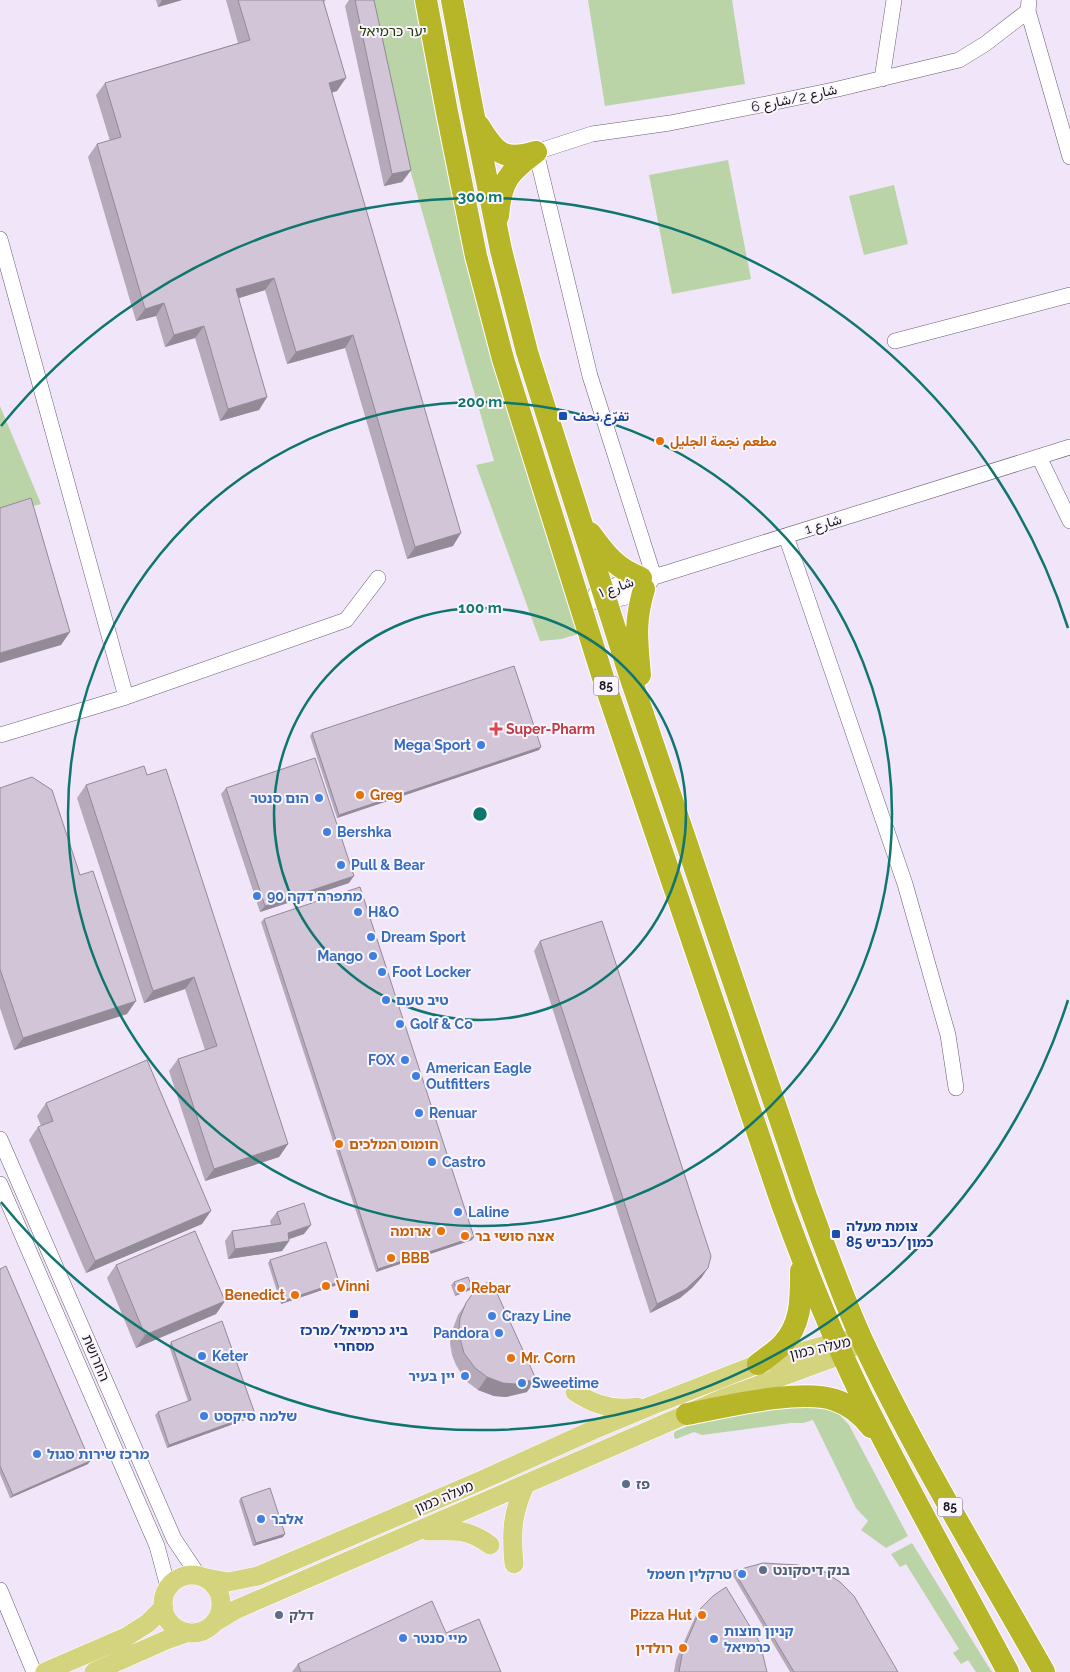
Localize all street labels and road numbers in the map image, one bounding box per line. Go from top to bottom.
street label: شارع 2/شارع 6 [749,81,839,118]
street label: شارع 1 [803,511,844,540]
street label: شارع ١ [596,573,637,603]
road number: 85 [594,676,618,696]
street label: החרושת [79,1332,113,1384]
street label: מעלה כמון [788,1333,852,1363]
street label: מעלה כמון [412,1477,476,1517]
road number: 85 [938,1498,962,1516]

